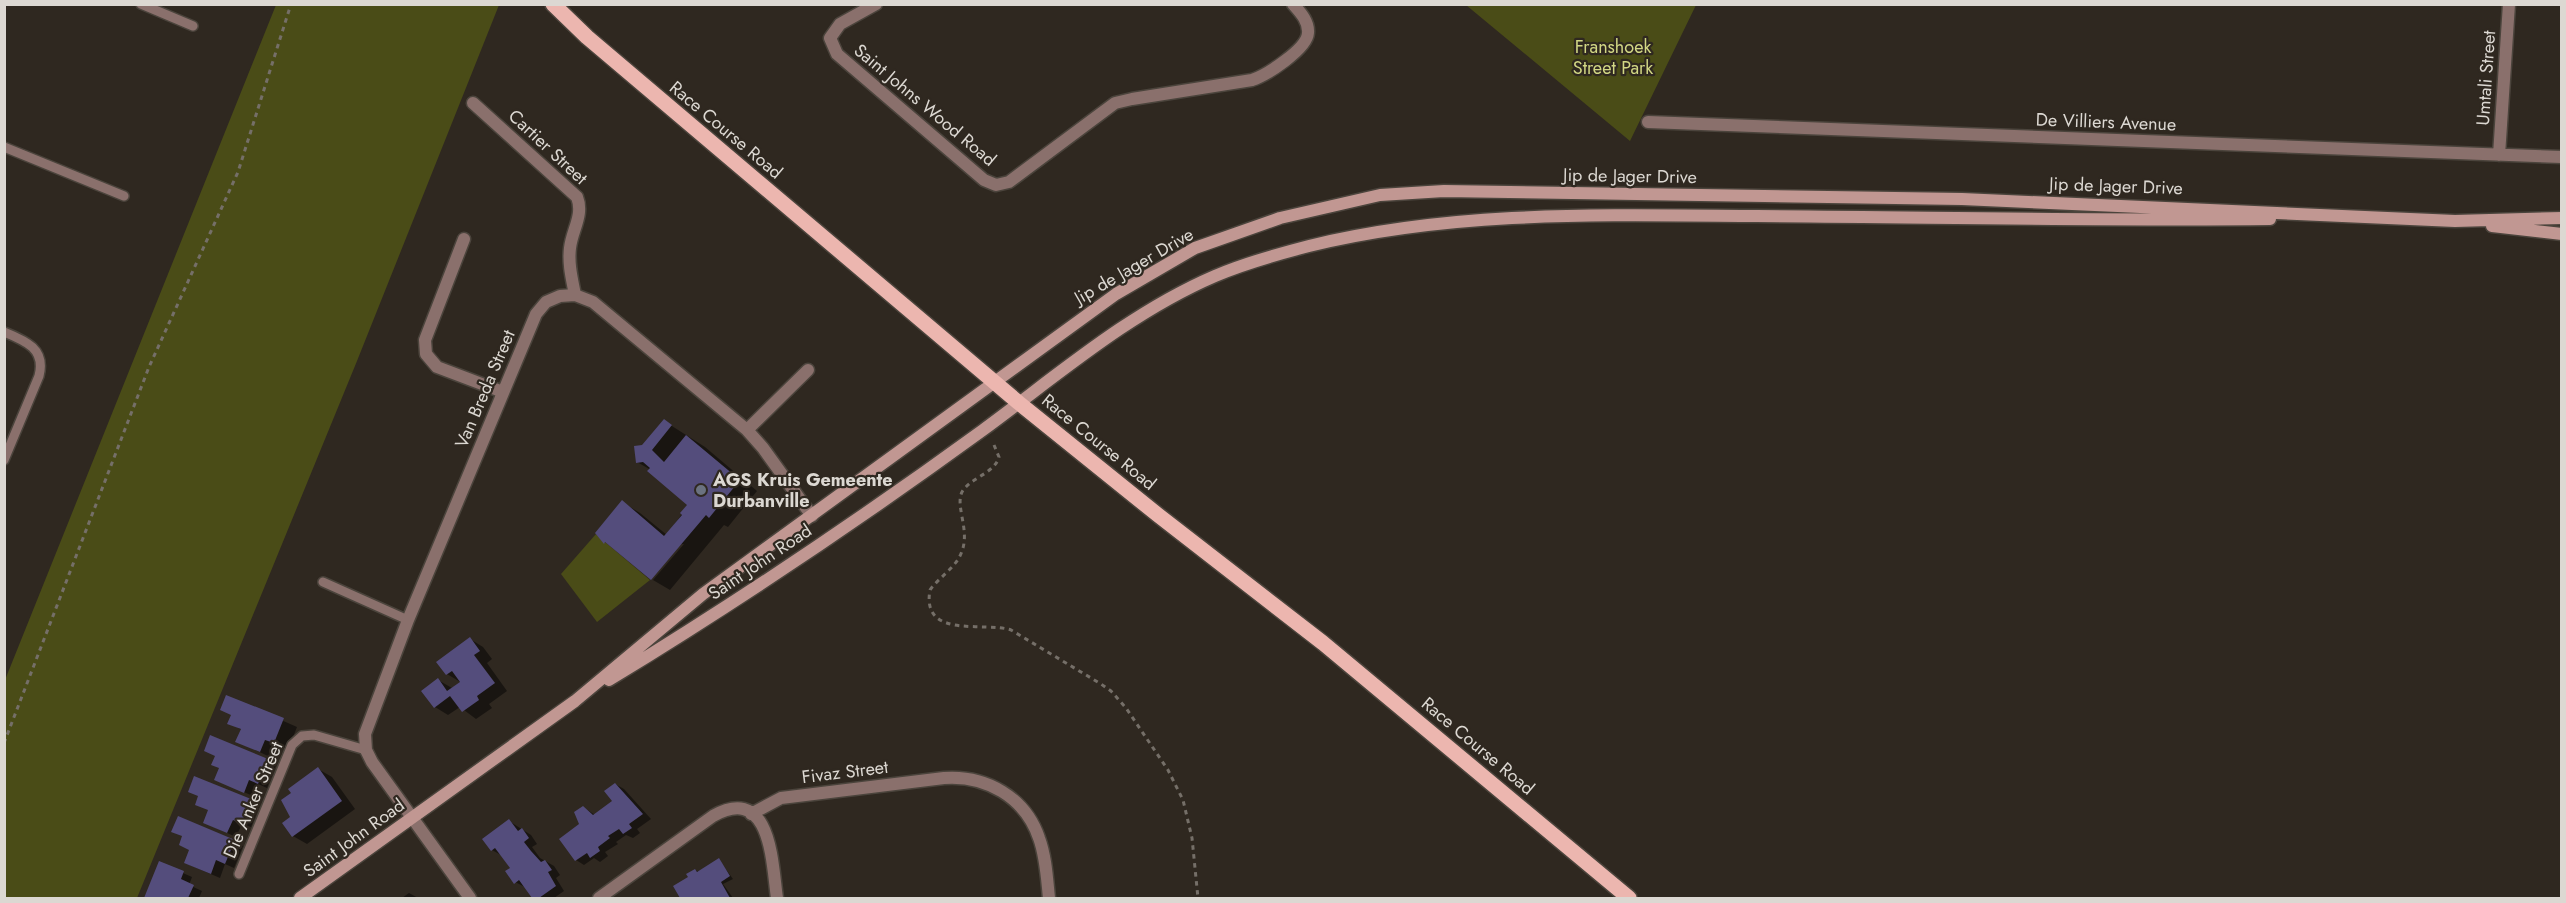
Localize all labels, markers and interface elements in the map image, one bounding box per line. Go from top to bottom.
street label: Umtali Street [2470,29,2502,127]
park label: Franshoek Street Park [1573,34,1653,81]
street label: Saint Johns Wood Road [848,38,1002,172]
street label: Race Course Road [664,75,788,185]
street label: Cartier Street [503,103,594,191]
street label: De Villiers Avenue [2035,107,2177,137]
street label: Jip de Jager Drive [1561,162,1697,190]
street label: Jip de Jager Drive [2047,171,2183,201]
street label: Jip de Jager Drive [1068,221,1198,312]
street label: Van Breda Street [448,325,522,452]
street label: Race Course Road [1036,388,1162,496]
place label: AGS Kruis Gemeente Durbanville [712,467,893,514]
marker: AGS Kruis Gemeente Durbanville [694,483,708,497]
street label: Saint John Road [703,518,817,606]
street label: Race Course Road [1416,691,1540,801]
street label: Die Anker Street [217,737,290,862]
street label: Fivaz Street [800,754,890,790]
street label: Saint John Road [298,792,410,884]

